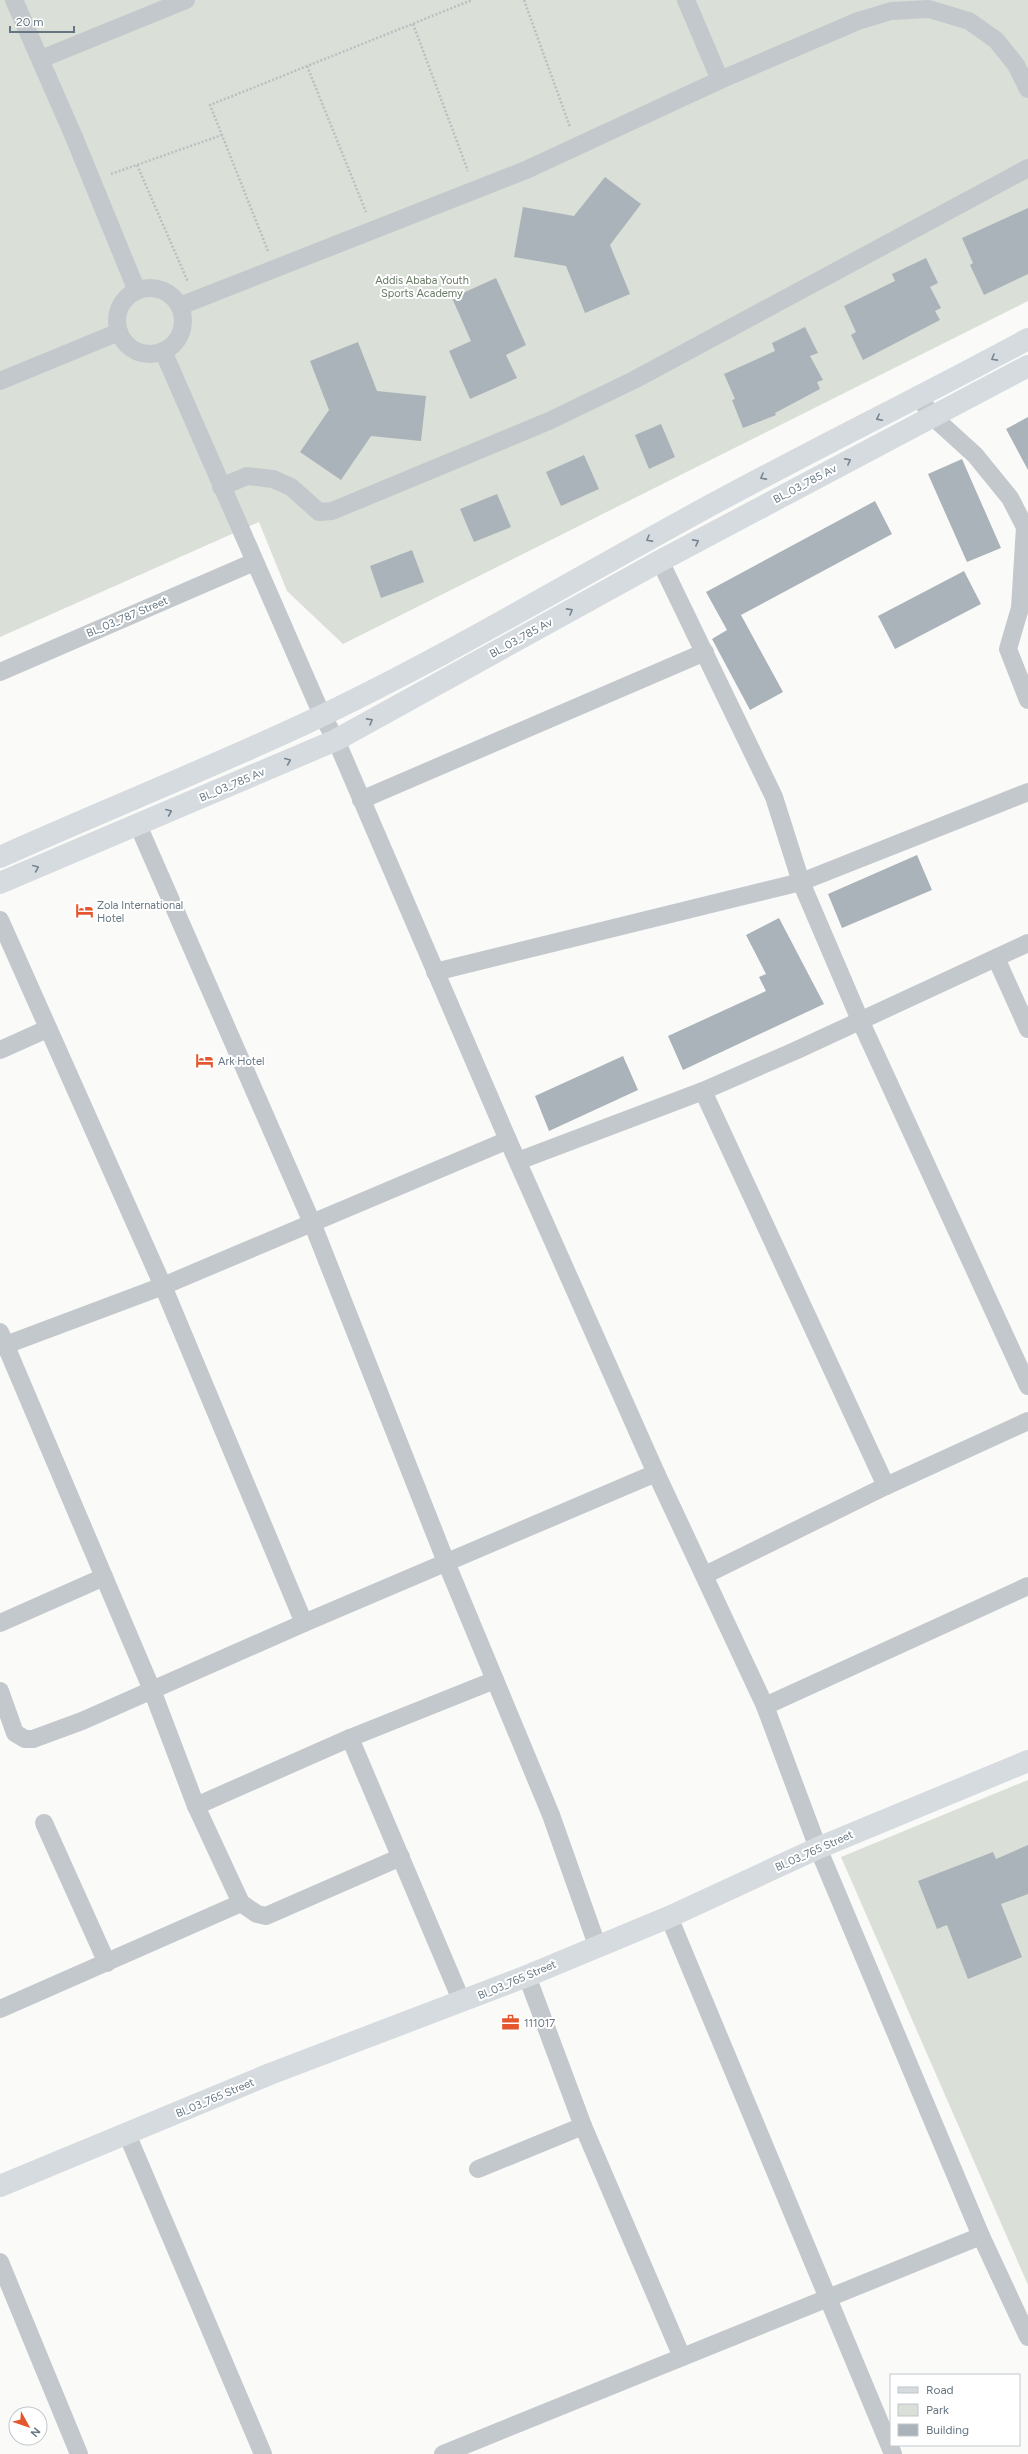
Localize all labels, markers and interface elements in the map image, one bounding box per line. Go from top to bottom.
scale bar [10,8,74,34]
text: 20 m [16,15,44,29]
park label: Addis Ababa Youth Sports Academy [375,274,469,300]
one-way arrow [991,353,998,360]
one-way arrow [875,413,883,421]
one-way arrow [844,458,851,466]
street label: BL_03_785 Av [771,462,839,506]
one-way arrow [760,472,767,479]
one-way arrow [646,535,653,542]
one-way arrow [692,539,700,547]
street label: BL_03_787 Street [84,594,170,640]
one-way arrow [566,609,573,616]
street label: BL_03_785 Av [487,615,555,661]
one-way arrow [366,719,374,726]
one-way arrow [284,758,292,766]
street label: BL_03_785 Av [197,765,267,805]
one-way arrow [164,809,172,817]
one-way arrow [32,865,39,873]
place label: Zola International Hotel [97,899,183,925]
hotel icon: Zola International Hotel [74,901,94,921]
hotel icon: Ark Hotel [195,1051,215,1071]
place label: Ark Hotel [218,1055,264,1068]
street label: Bl_03_765 Street [773,1828,855,1874]
street label: Bl_03_765 Street [476,1958,558,2002]
office icon: 111017 [501,2013,521,2033]
place label: 111017 [524,2017,555,2030]
street label: Bl_03_765 Street [174,2076,256,2120]
legend [890,2374,1020,2446]
text: Road [926,2383,954,2397]
text: Park [926,2403,949,2417]
north arrow [8,2406,48,2446]
text: Building [926,2423,969,2437]
text: N [28,2425,43,2440]

